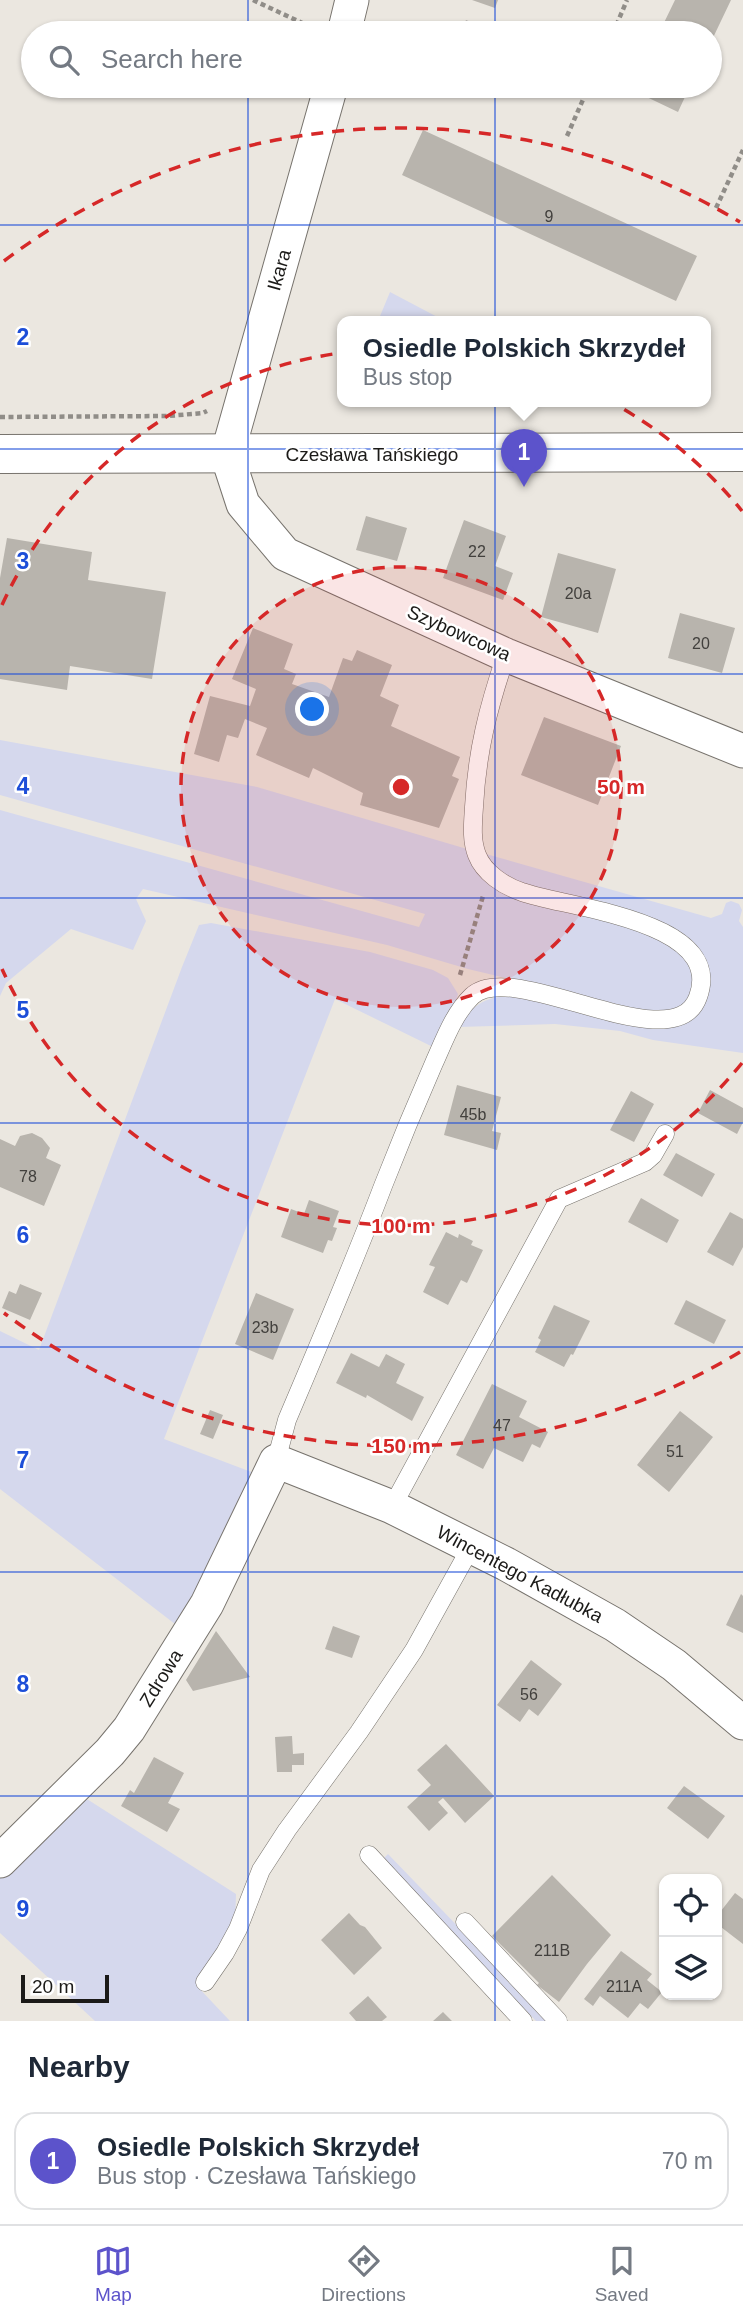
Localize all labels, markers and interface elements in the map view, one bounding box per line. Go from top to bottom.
search box [21,21,722,98]
icon: search [45,41,83,79]
text: Search here [101,44,243,74]
house number: 9 [545,208,554,225]
street label: Ikara [263,246,295,293]
popup [337,316,711,407]
text: 2 [17,324,29,350]
text: Osiedle Polskich Skrzydeł [363,333,685,363]
text: Bus stop [363,364,452,390]
pin: 1 [501,429,547,487]
street label: Czesława Tańskiego [286,444,458,465]
house number: 22 [468,543,486,560]
text: 3 [17,548,29,574]
house number: 20a [565,585,591,602]
street label: Szybowcowa [404,601,514,665]
house number: 20 [692,635,710,652]
your location [295,692,329,726]
text: 4 [17,773,30,799]
centre of rings [389,775,413,799]
text: 50 m [597,775,645,798]
text: 5 [17,997,30,1023]
house number: 45b [460,1106,486,1123]
house number: 78 [19,1168,37,1185]
text: 100 m [371,1214,431,1237]
text: 6 [17,1222,29,1248]
house number: 23b [252,1319,278,1336]
house number: 47 [493,1417,511,1434]
text: 150 m [371,1434,431,1457]
house number: 51 [666,1443,684,1460]
text: 7 [17,1447,29,1473]
street label: Wincentego Kadłubka [433,1521,607,1627]
street label: Zdrowa [135,1645,187,1710]
text: 8 [17,1671,30,1697]
house number: 56 [520,1686,538,1703]
map controls [659,1874,722,2000]
button: locate [659,1874,722,1937]
text: 9 [17,1896,29,1922]
button: layers [659,1937,722,2000]
house number: 211B [534,1942,570,1959]
scale bar [21,1972,108,2004]
text: 20 m [32,1976,74,1997]
house number: 211A [606,1978,642,1995]
text: Nearby [28,2050,130,2083]
text: Osiedle Polskich Skrzydeł [97,2132,419,2162]
text: 1 [47,2148,59,2174]
text: 70 m [662,2148,713,2174]
text: Bus stop · Czesława Tańskiego [97,2163,416,2189]
tab: Map [94,2242,132,2306]
tab: Directions [321,2242,406,2306]
tab: Saved [595,2242,649,2306]

